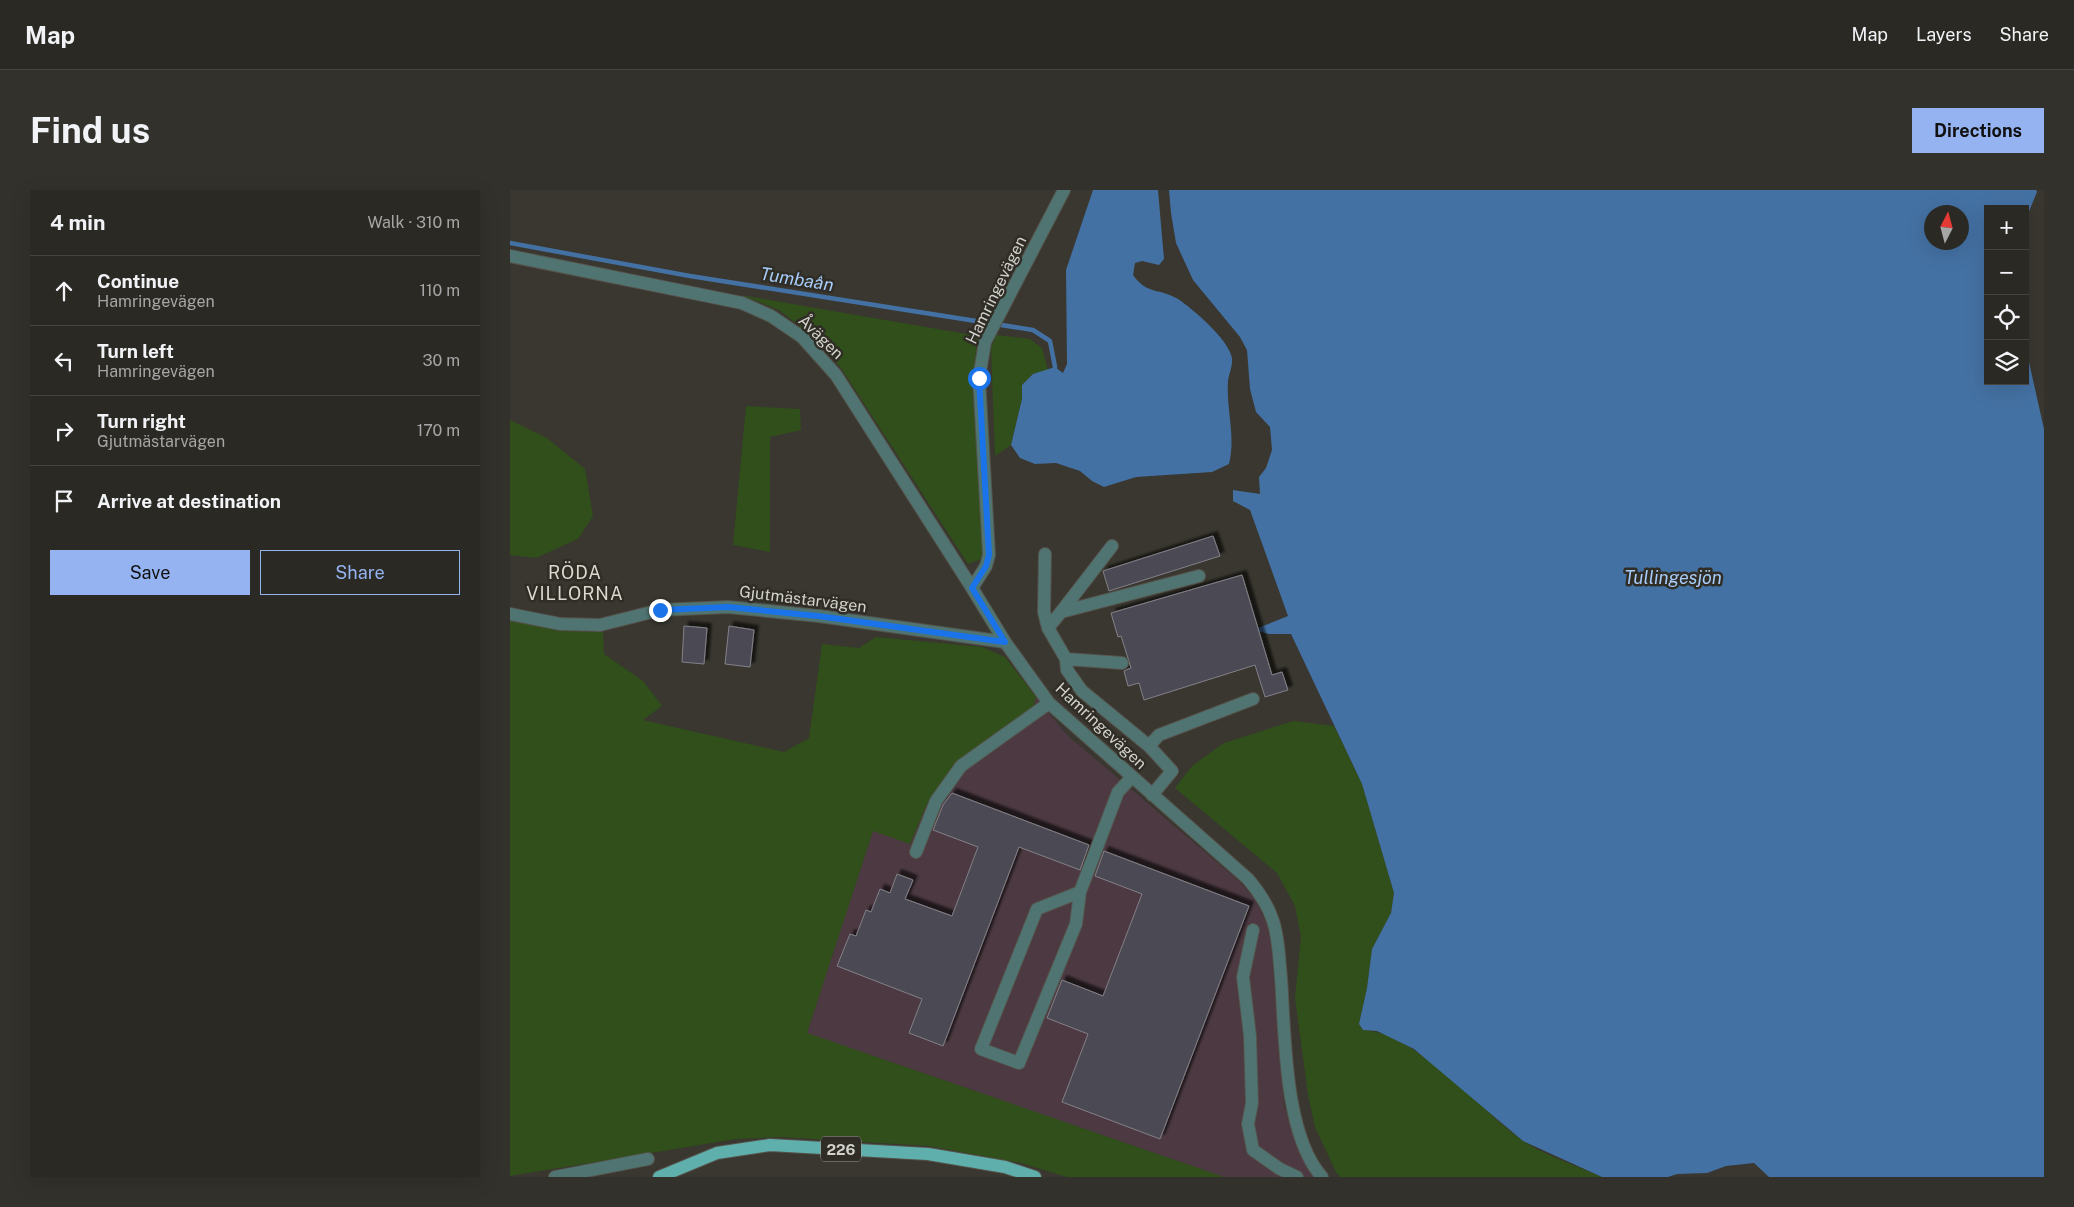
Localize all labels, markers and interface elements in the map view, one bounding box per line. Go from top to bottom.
text: Map [25,21,75,49]
text: Map [1852,24,1888,45]
text: Layers [1916,24,1972,45]
text: Share [2000,24,2049,45]
button: Directions [1912,108,2044,153]
text: Find us [30,110,150,151]
north arrow [1924,205,1969,250]
map controls [1984,205,2029,385]
button: + [1984,205,2029,250]
text: 4 min [50,210,105,235]
text: Walk · 310 m [367,213,460,232]
street label: Hamringevägen [962,233,1030,347]
button: − [1984,250,2029,295]
water label: Tumbaån [759,263,835,295]
text: Continue [97,270,179,292]
icon: ahead [50,277,78,305]
text: 110 m [419,281,460,300]
text: Hamringevägen [97,292,215,311]
button: locate [1984,295,2029,340]
street label: Åvägen [795,310,849,363]
text: Turn left [97,340,174,362]
button: layers [1984,340,2029,385]
icon: left [50,347,78,375]
text: 30 m [423,351,460,370]
text: Hamringevägen [97,362,215,381]
route start [968,367,991,390]
text: Turn right [97,410,186,432]
icon: right [50,417,78,445]
text: 170 m [417,421,460,440]
text: Gjutmästarvägen [97,432,225,451]
icon: arrive [50,487,78,515]
text: Arrive at destination [97,490,281,512]
button: Save [50,550,250,595]
button: Share [260,550,460,595]
district label: RÖDA VILLORNA [526,561,624,604]
water label: Tullingesjön [1624,567,1722,588]
street label: Gjutmästarvägen [738,582,868,616]
route end [649,599,672,622]
street label: Hamringevägen [1051,679,1151,773]
road number: 226 [821,1136,861,1162]

